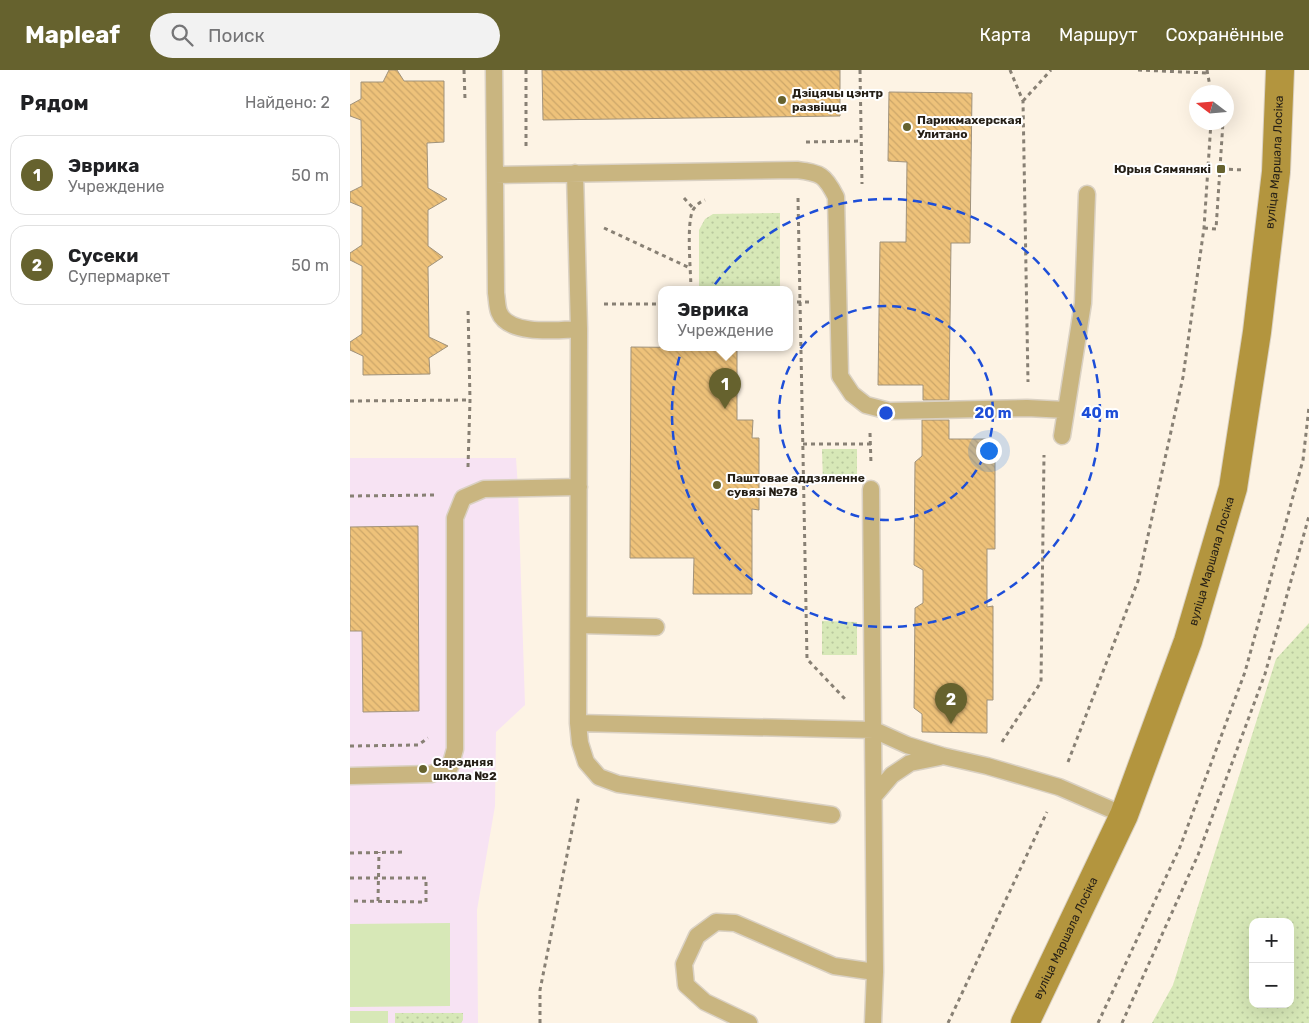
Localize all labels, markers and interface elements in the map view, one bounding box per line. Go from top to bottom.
search box [150,13,500,58]
text: Mapleaf [25,21,120,49]
icon: search [168,21,196,49]
text: Поиск [208,24,265,47]
text: Карта [980,24,1031,46]
text: Маршрут [1059,24,1138,46]
text: Сохранённые [1166,24,1284,46]
north arrow [1189,85,1234,130]
place label: Дзіцячы цэнтр развіцця [792,86,884,114]
text: Рядом [20,90,89,115]
text: Найдено: 2 [245,93,330,112]
marker: Дзіцячы цэнтр развіцця [776,94,788,106]
street label: вуліца Маршала Лосіка [1262,95,1286,229]
place label: Парикмахерская Улитано [917,113,1022,141]
marker: Парикмахерская Улитано [901,121,913,133]
text: Эврика [68,154,139,177]
place label: Юрыя Сямянякі [1114,162,1211,176]
marker: Юрыя Сямянякі [1215,163,1227,175]
text: 1 [33,166,41,185]
text: 50 m [291,166,329,185]
text: Учреждение [68,177,165,196]
text: Сусеки [68,244,138,267]
text: 2 [32,256,42,275]
text: 50 m [291,256,329,275]
text: Супермаркет [68,267,170,286]
popup [658,286,793,351]
text: Эврика [677,298,749,321]
text: Учреждение [677,321,774,340]
pin: 1 [709,368,741,409]
centre of rings [877,404,895,422]
text: 20 m [975,404,1011,422]
text: 40 m [1081,404,1119,422]
your location [976,438,1002,464]
place label: Паштовае аддзяленне сувязі №78 [727,471,865,499]
marker: Паштовае аддзяленне сувязі №78 [711,479,723,491]
street label: вуліца Маршала Лосіка [1186,495,1237,627]
pin: 2 [935,683,967,724]
place label: Сярэдняя школа №2 [433,755,497,783]
marker: Сярэдняя школа №2 [417,763,429,775]
street label: вуліца Маршала Лосіка [1030,875,1100,1002]
map controls [1249,918,1294,1008]
button: + [1249,918,1294,963]
button: − [1249,963,1294,1008]

